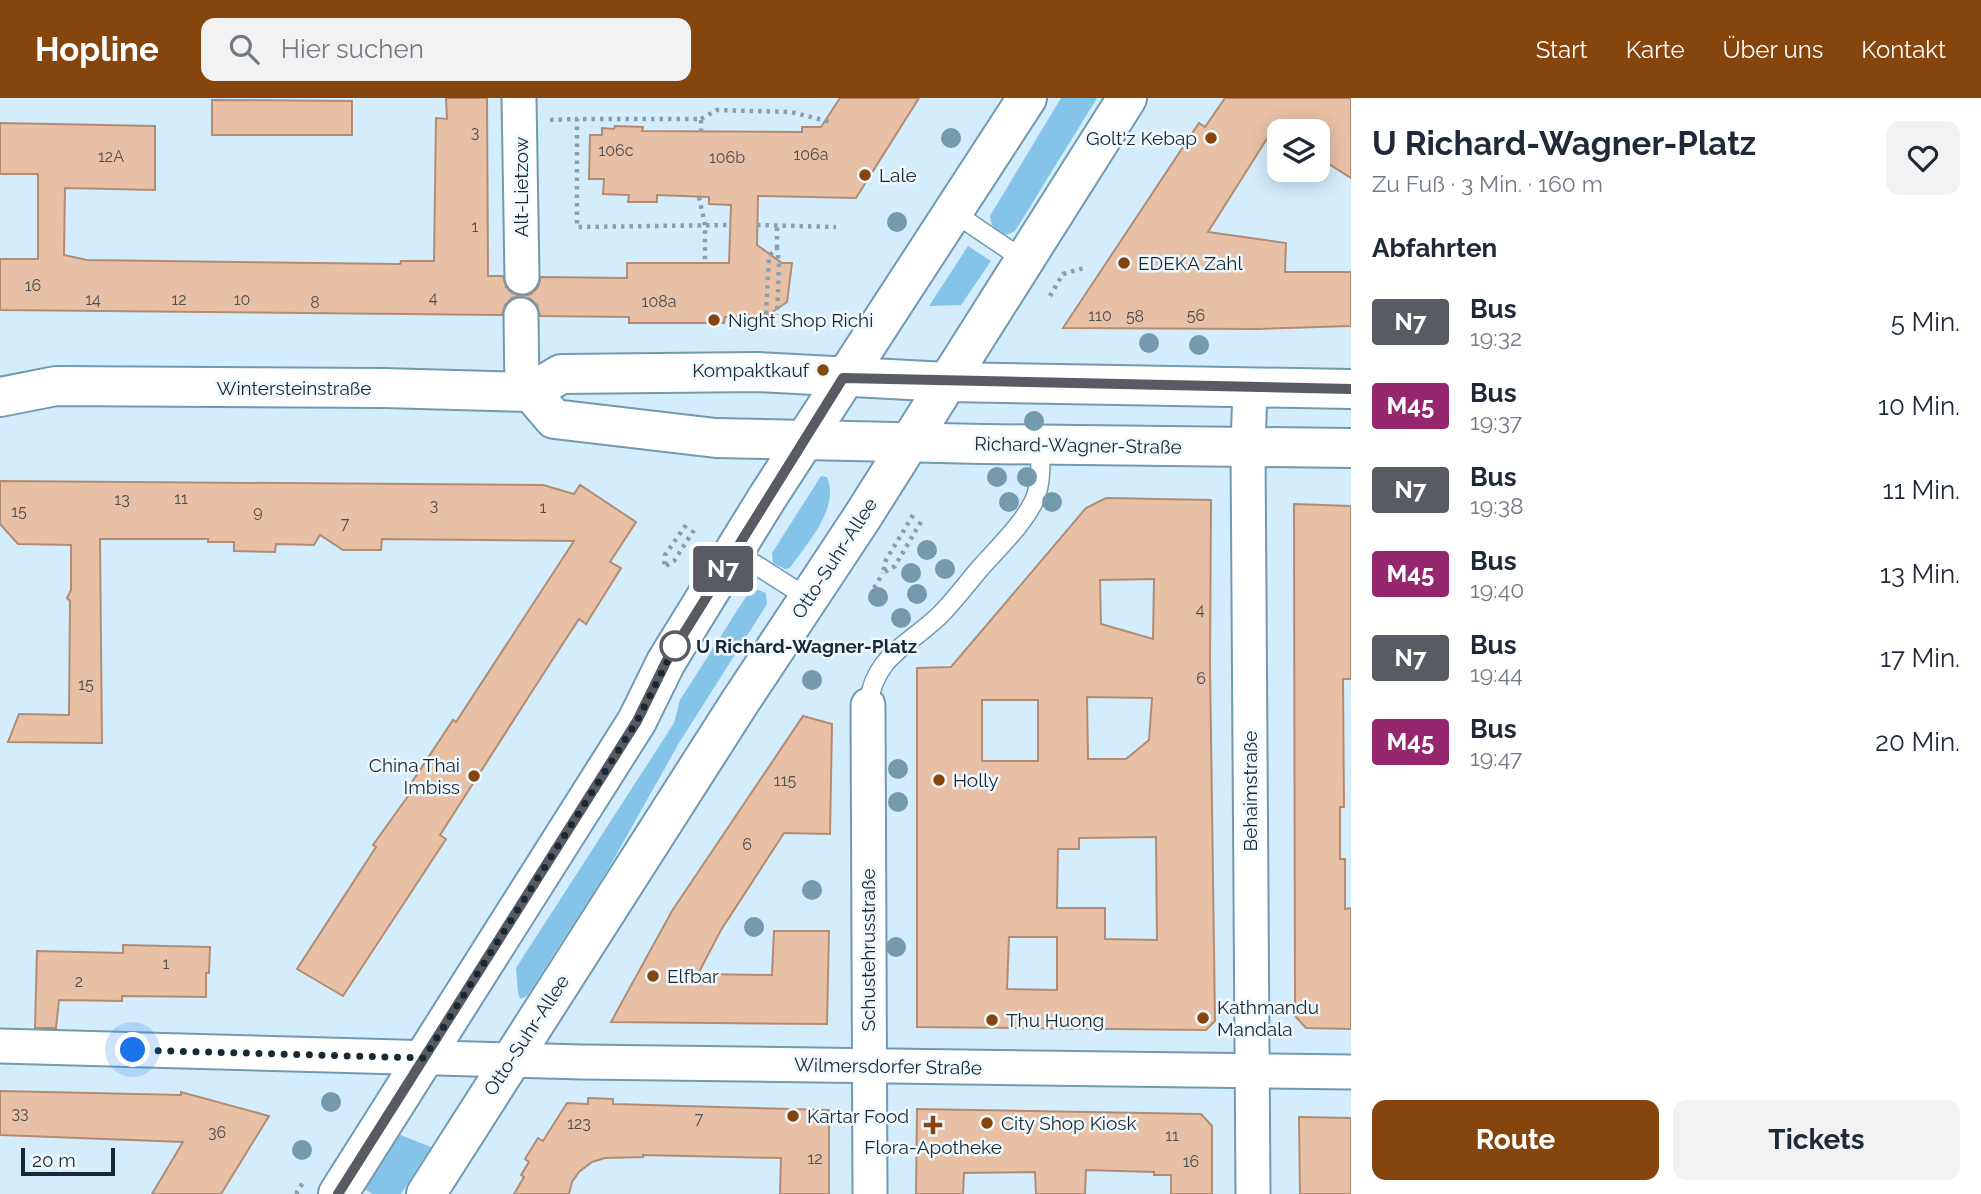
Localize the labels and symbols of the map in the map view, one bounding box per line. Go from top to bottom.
house number: 3 [471,123,479,142]
place label: Golt'z Kebap [1086,127,1197,149]
marker: Golt'z Kebap [1203,130,1219,146]
street label: Alt-Lietzow [510,136,532,237]
house number: 106c [598,141,634,160]
house number: 106a [793,145,829,164]
house number: 12A [98,147,124,166]
house number: 106b [709,148,745,167]
place label: Lale [879,164,917,186]
marker: Lale [857,167,873,183]
house number: 1 [472,217,479,236]
place label: EDEKA Zahl [1138,252,1243,274]
marker: EDEKA Zahl [1116,255,1132,271]
house number: 16 [25,276,41,295]
house number: 4 [429,288,438,307]
house number: 14 [85,290,101,309]
house number: 12 [171,290,187,309]
house number: 10 [234,290,250,309]
house number: 108a [642,292,676,311]
house number: 8 [310,293,320,312]
house number: 110 [1088,306,1112,325]
house number: 56 [1187,306,1205,325]
house number: 58 [1126,307,1144,326]
place label: Night Shop Richi [728,309,873,331]
marker: Night Shop Richi [706,312,722,328]
place label: Kompaktkauf [692,359,810,381]
marker: Kompaktkauf [815,362,831,378]
street label: Wintersteinstraße [217,377,371,399]
street label: Richard-Wagner-Straße [974,432,1182,458]
house number: 11 [174,489,188,508]
house number: 13 [114,490,130,509]
street label: Otto-Suhr-Allee [787,494,881,622]
house number: 3 [430,496,438,515]
house number: 1 [540,498,547,517]
house number: 15 [11,502,27,521]
house number: 9 [253,502,263,521]
house number: 7 [341,514,350,533]
line badge: N7 [692,546,754,592]
house number: 4 [1196,600,1205,619]
marker: U Richard-Wagner-Platz [660,631,690,661]
place label: U Richard-Wagner-Platz [696,635,917,657]
house number: 6 [1196,669,1206,688]
house number: 15 [78,675,94,694]
street label: Behaimstraße [1239,731,1261,852]
place label: China Thai Imbiss [369,754,460,798]
marker: China Thai Imbiss [466,768,482,784]
place label: Holly [953,769,999,791]
house number: 115 [774,771,796,790]
marker: Holly [931,772,947,788]
house number: 6 [742,835,752,854]
street label: Schustehrusstraße [857,868,879,1032]
house number: 1 [163,954,170,973]
place label: Elfbar [667,965,719,987]
marker: Elfbar [645,968,661,984]
street label: Otto-Suhr-Allee [479,971,573,1099]
house number: 2 [75,972,83,991]
place label: Kathmandu Mandala [1217,996,1319,1040]
place label: Thu Huong [1006,1009,1104,1031]
marker: Kathmandu Mandala [1195,1010,1211,1026]
marker: Thu Huong [984,1012,1000,1028]
your location [115,1032,150,1067]
street label: Wilmersdorfer Straße [794,1053,982,1079]
house number: 33 [11,1104,29,1123]
place label: Kartar Food [807,1105,909,1127]
marker: Kartar Food [785,1108,801,1124]
house number: 7 [695,1109,704,1128]
place label: City Shop Kiosk [1001,1112,1137,1134]
house number: 123 [567,1114,591,1133]
marker: City Shop Kiosk [979,1115,995,1131]
marker: Flora-Apotheke [925,1117,941,1133]
house number: 36 [208,1123,226,1142]
house number: 11 [1165,1126,1179,1145]
place label: Flora-Apotheke [864,1136,1002,1158]
scale bar [21,1145,116,1177]
house number: 12 [807,1149,823,1168]
house number: 16 [1183,1152,1199,1171]

